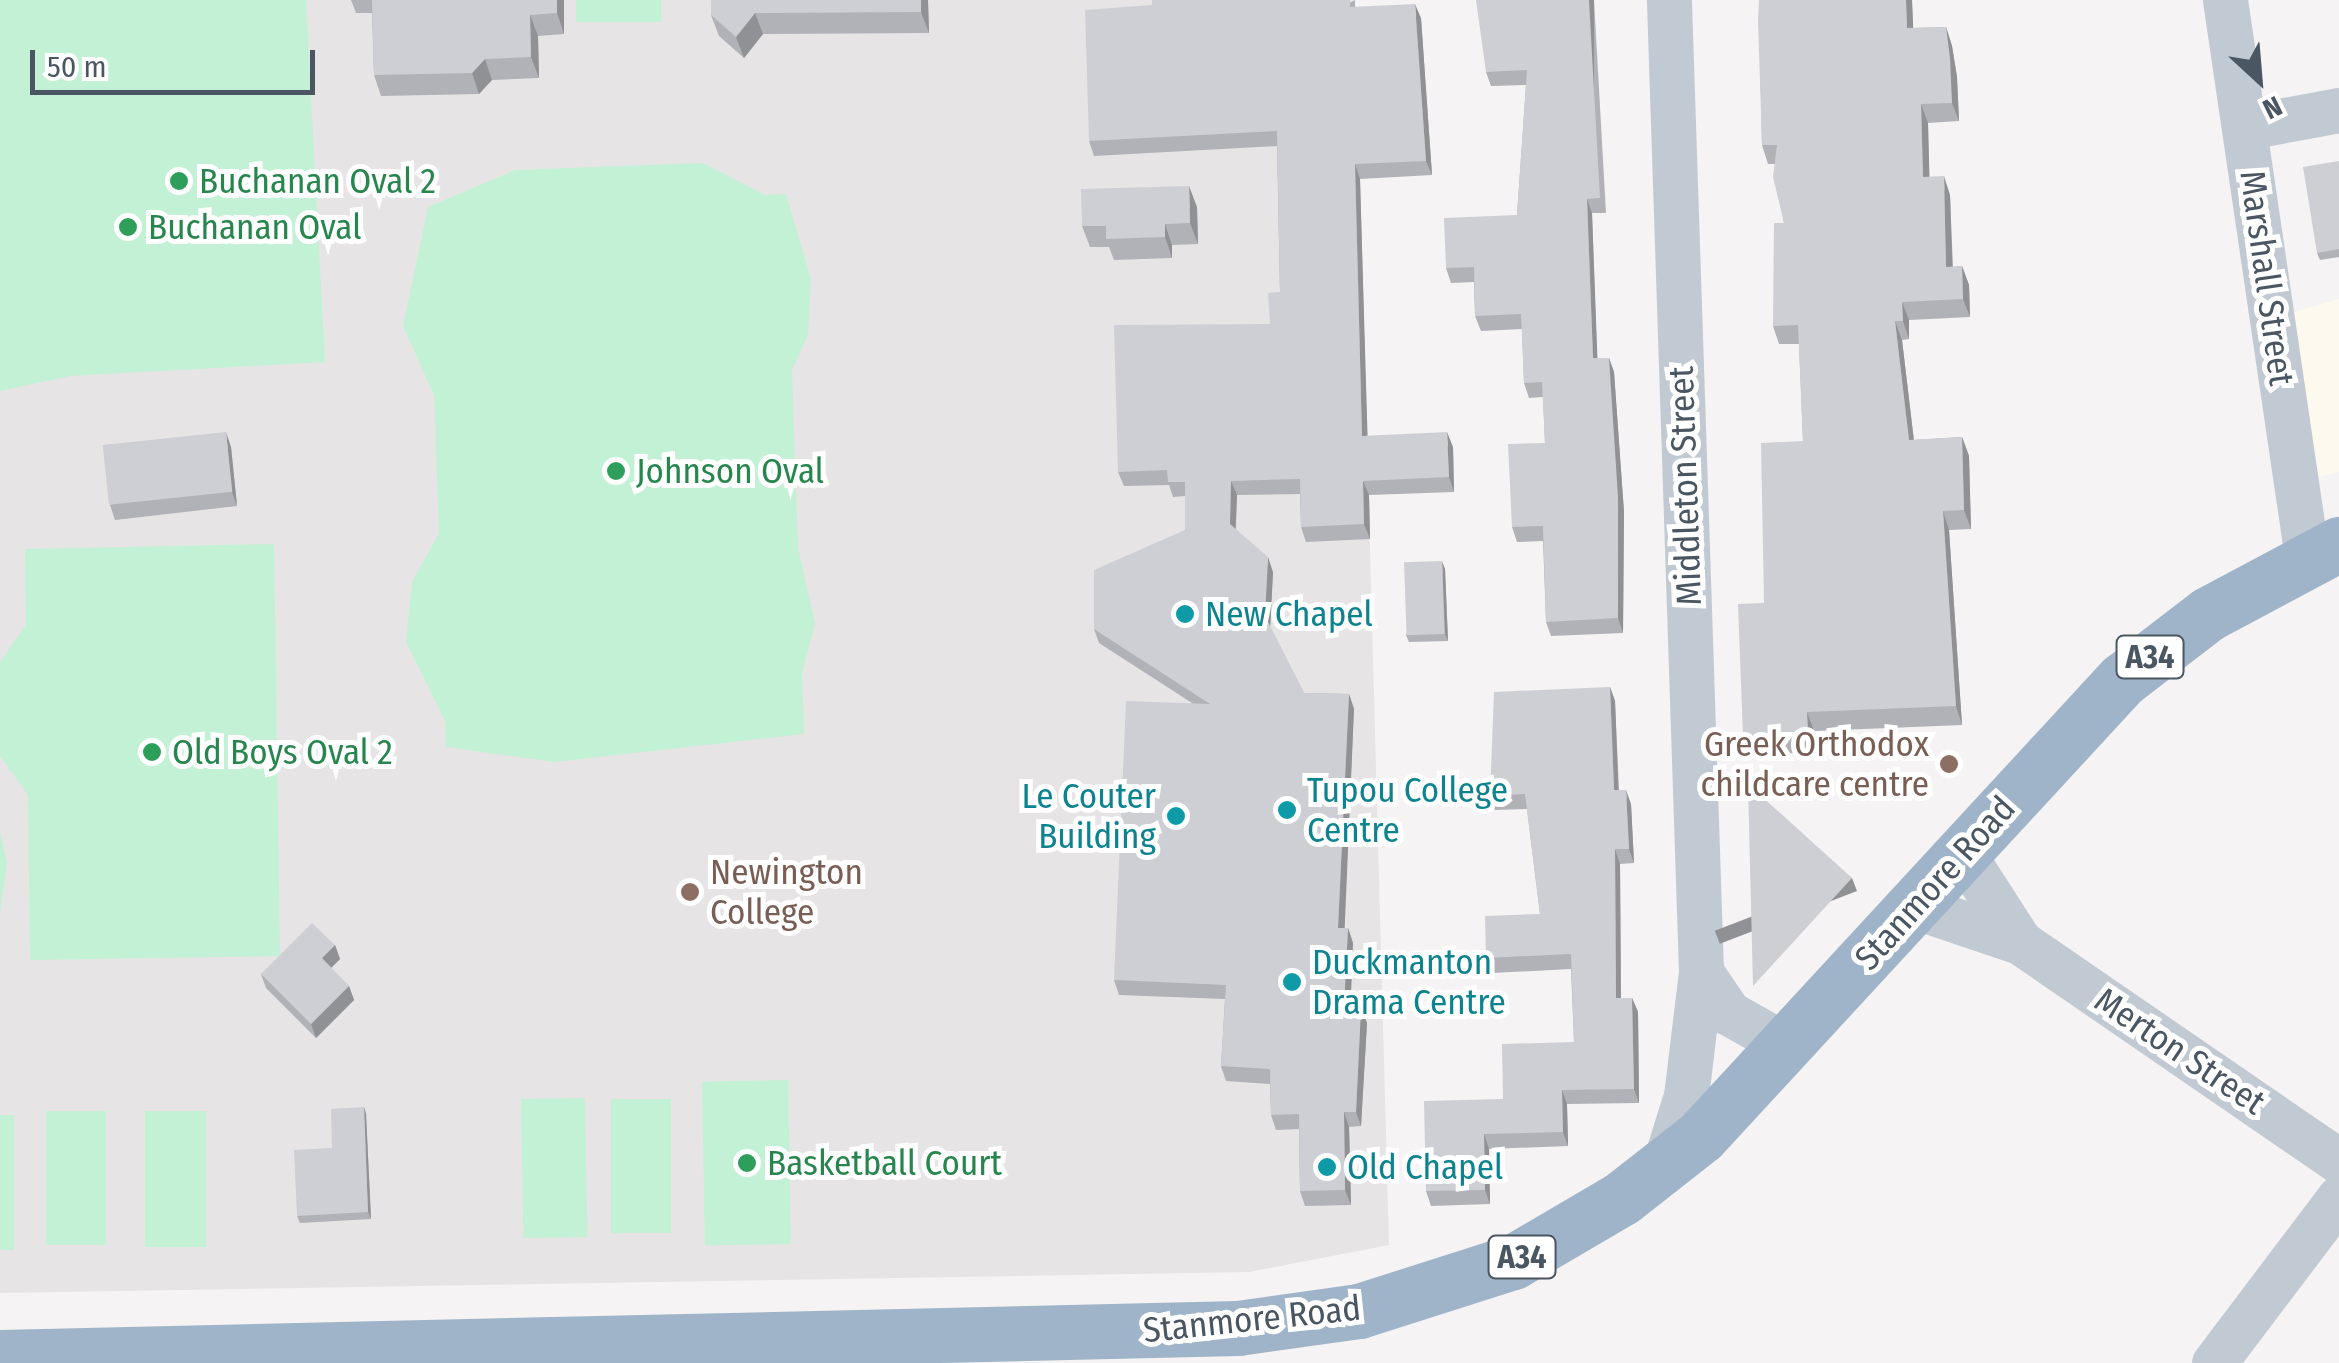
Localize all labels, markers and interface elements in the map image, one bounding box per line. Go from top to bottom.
scale bar [35,30,320,92]
north arrow [2209,30,2309,130]
text: 50 m [47,49,107,85]
text: N [2258,89,2287,126]
place label: Buchanan Oval 2 [199,160,436,202]
street label: Marshall Street [2231,168,2303,388]
marker: Buchanan Oval 2 [168,170,190,192]
place label: Buchanan Oval [148,206,361,248]
marker: Buchanan Oval [117,216,139,238]
street label: Middleton Street [1660,366,1710,606]
place label: Johnson Oval [636,450,824,492]
marker: Johnson Oval [605,460,627,482]
place label: New Chapel [1205,593,1373,635]
marker: New Chapel [1174,603,1196,625]
road number: A34 [2115,630,2185,684]
place label: Greek Orthodox childcare centre [1700,723,1929,805]
place label: Old Boys Oval 2 [172,731,393,773]
marker: Old Boys Oval 2 [141,741,163,763]
marker: Greek Orthodox childcare centre [1938,753,1960,775]
place label: Tupou College Centre [1307,769,1508,851]
place label: Le Couter Building [1022,775,1156,857]
street label: Stanmore Road [1846,788,2024,978]
marker: Tupou College Centre [1276,799,1298,821]
marker: Le Couter Building [1165,805,1187,827]
place label: Newington College [710,851,863,933]
marker: Newington College [679,881,701,903]
place label: Duckmanton Drama Centre [1312,941,1506,1023]
marker: Duckmanton Drama Centre [1281,971,1303,993]
street label: Merton Street [2087,979,2273,1123]
place label: Basketball Court [767,1142,1002,1184]
place label: Old Chapel [1347,1146,1503,1188]
marker: Basketball Court [736,1152,758,1174]
marker: Old Chapel [1316,1156,1338,1178]
road number: A34 [1487,1230,1557,1284]
street label: Stanmore Road [1141,1287,1363,1351]

